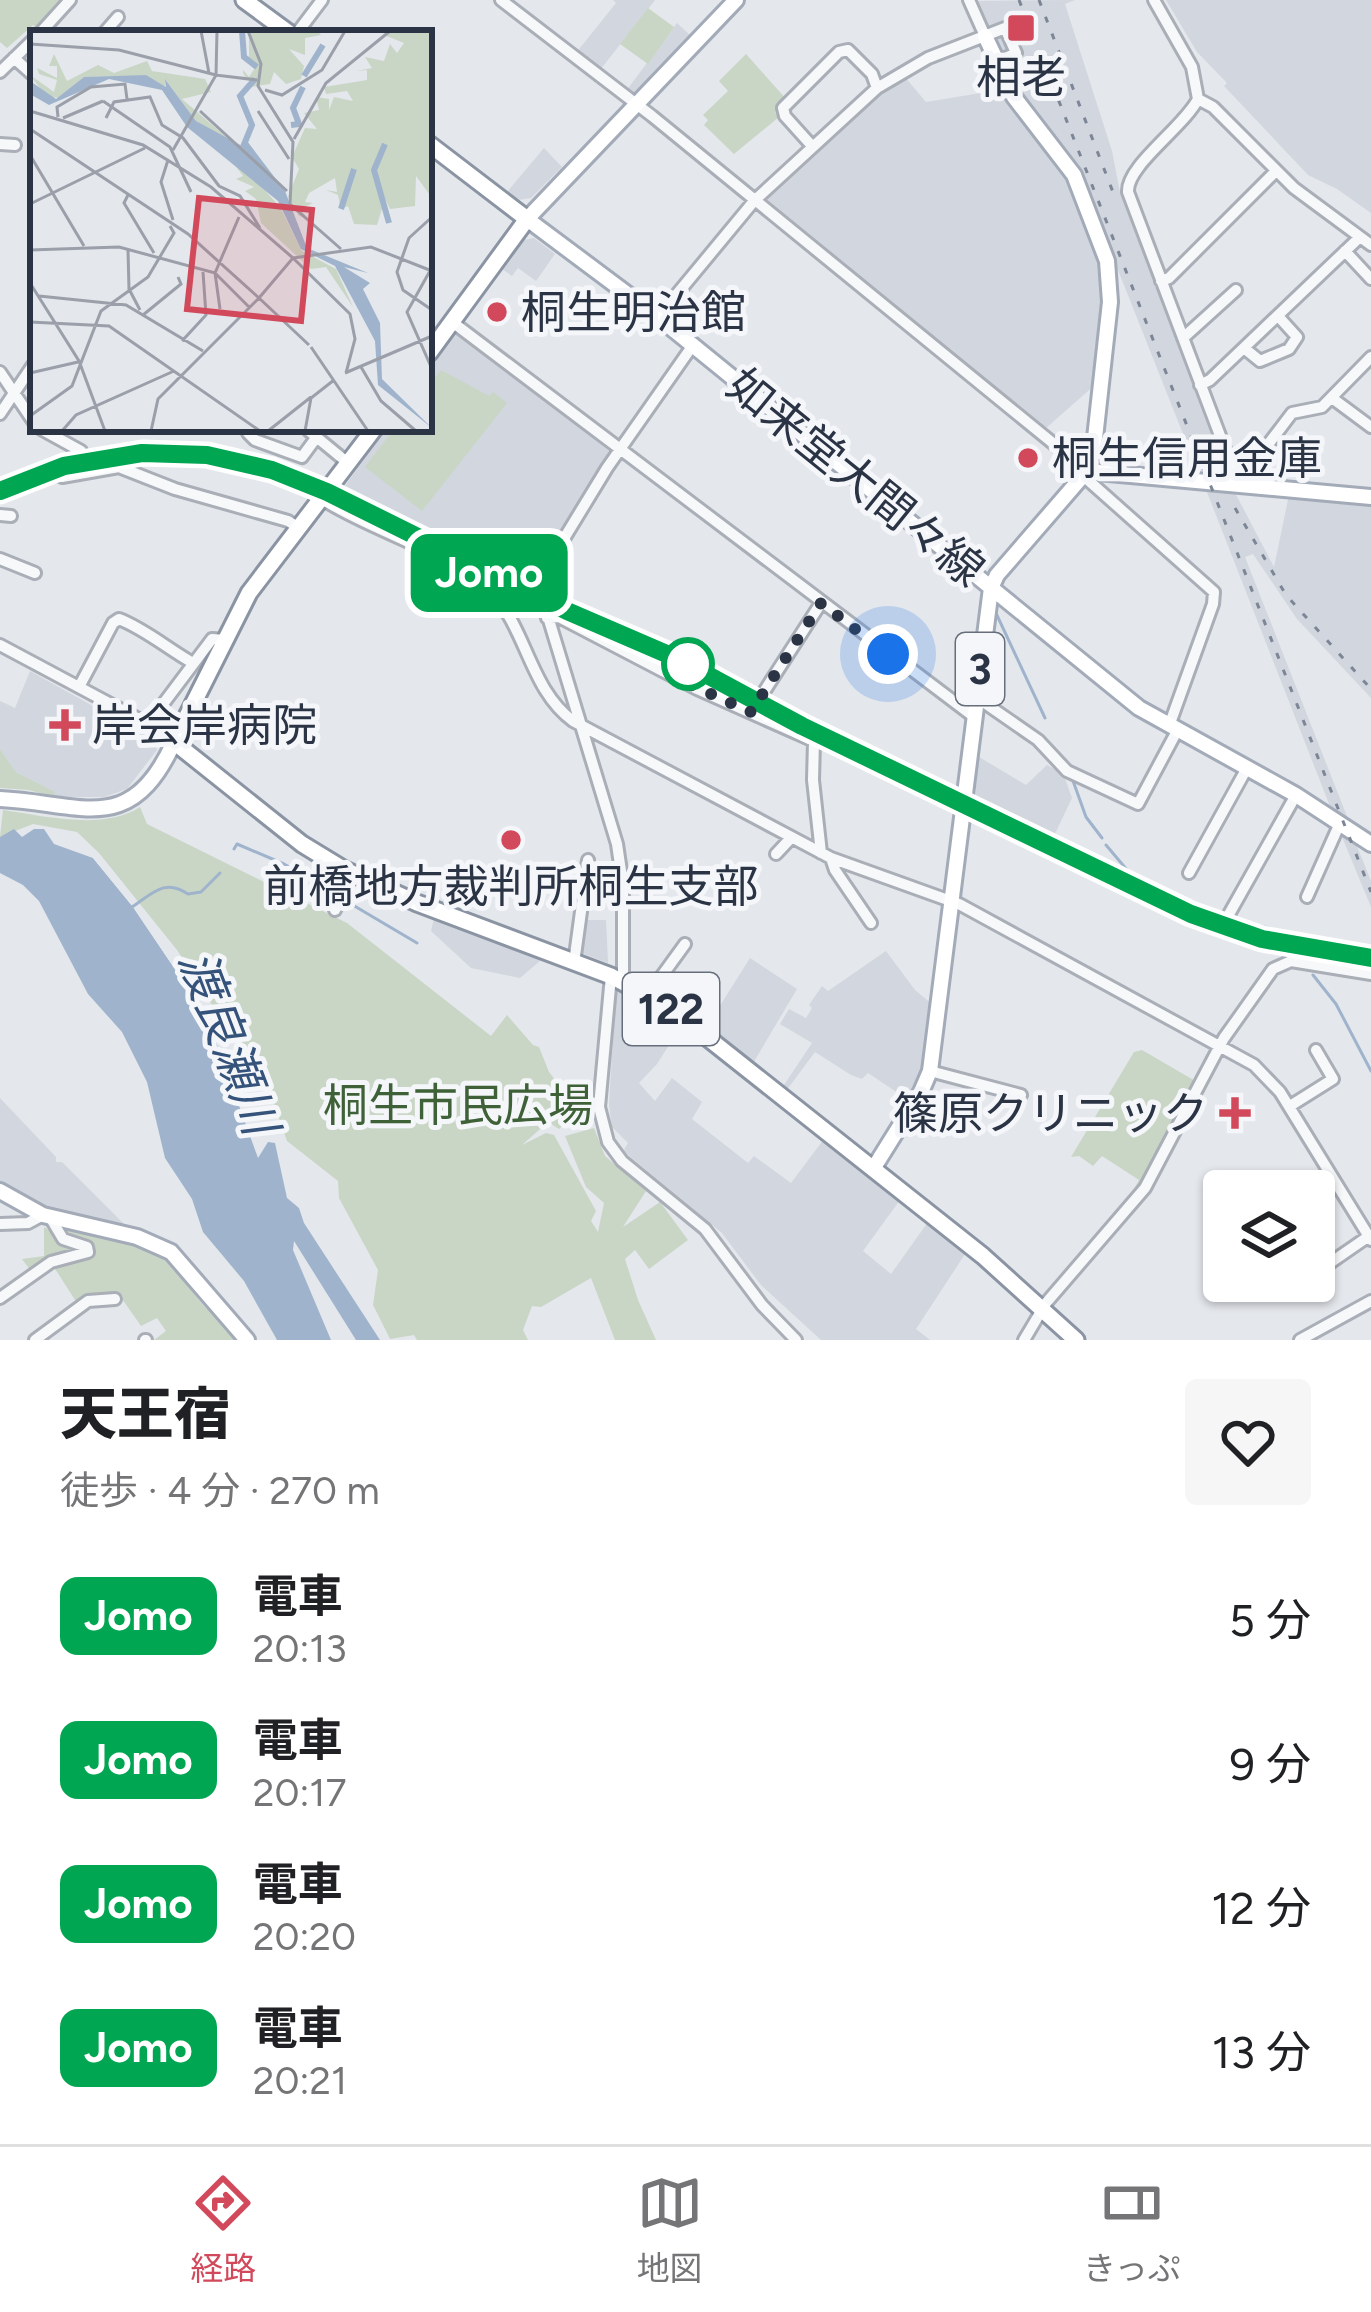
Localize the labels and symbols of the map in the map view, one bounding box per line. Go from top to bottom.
marker: 相老 [1005,12,1037,44]
inset map [30,30,432,432]
place label: 相老 [976,50,1066,104]
place label: 桐生明治館 [521,285,746,339]
marker: 桐生明治館 [484,299,510,325]
street label: 如来堂大間々線 [717,357,995,597]
place label: 桐生信用金庫 [1052,431,1322,485]
marker: 桐生信用金庫 [1015,445,1041,471]
line badge: Jomo [405,534,573,612]
your location [858,624,918,684]
road number: 3 [956,633,1004,705]
unlabelled marker [663,639,713,689]
place label: 岸会岸病院 [92,698,317,752]
marker: 岸会岸病院 [49,709,81,741]
marker: 前橋地方裁判所桐生支部 [498,827,524,853]
place label: 前橋地方裁判所桐生支部 [263,859,759,913]
water label: 渡良瀬川 [168,942,292,1147]
road number: 122 [623,973,719,1045]
park label: 桐生市民広場 [323,1078,593,1132]
place label: 篠原クリニック [893,1086,1208,1140]
marker: 篠原クリニック [1219,1097,1251,1129]

